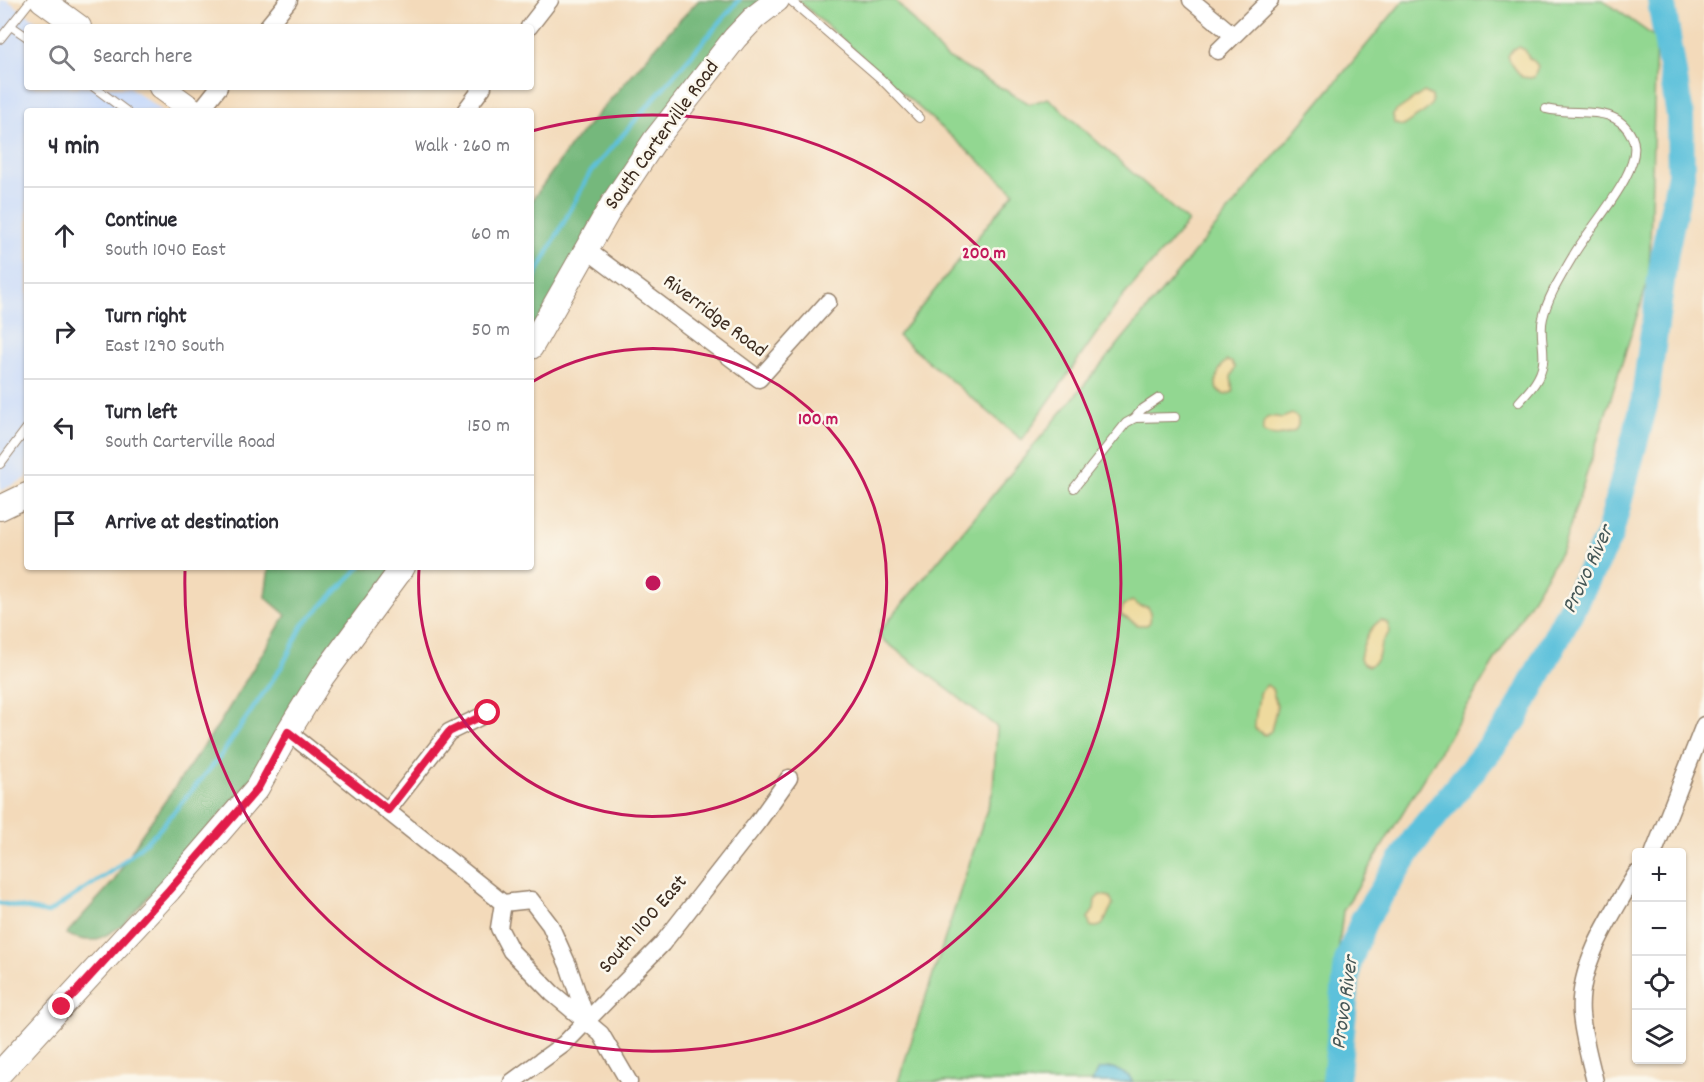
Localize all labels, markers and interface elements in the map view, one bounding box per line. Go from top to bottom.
search box [24,24,534,90]
icon: search [45,41,78,74]
text: Search here [93,42,192,73]
street label: South Carterville Road [598,55,728,217]
text: 4 min [48,129,99,166]
text: Walk · 260 m [415,133,510,161]
text: Continue [105,206,177,237]
icon: ahead [48,219,81,252]
text: 60 m [471,221,510,249]
text: South 1040 East [105,237,226,265]
text: 200 m [962,242,1006,267]
street label: Riverridge Road [656,268,772,366]
text: Turn right [105,302,187,333]
icon: right [48,315,81,348]
text: 50 m [472,317,510,345]
text: East 1290 South [105,333,224,361]
text: Turn left [105,398,177,429]
text: 100 m [798,408,838,433]
icon: left [48,411,81,444]
text: 150 m [467,413,510,441]
text: South Carterville Road [105,429,275,457]
icon: arrive [48,507,81,540]
text: Arrive at destination [105,508,279,539]
water label: Provo River [1555,518,1624,619]
centre of rings [643,573,663,593]
route start [474,699,500,725]
map controls [1632,848,1686,1064]
button: + [1632,848,1686,902]
street label: South 1100 East [592,869,696,981]
button: − [1632,902,1686,956]
water label: Provo River [1324,952,1368,1052]
button: locate [1632,956,1686,1010]
route end [48,993,74,1019]
button: layers [1632,1010,1686,1064]

